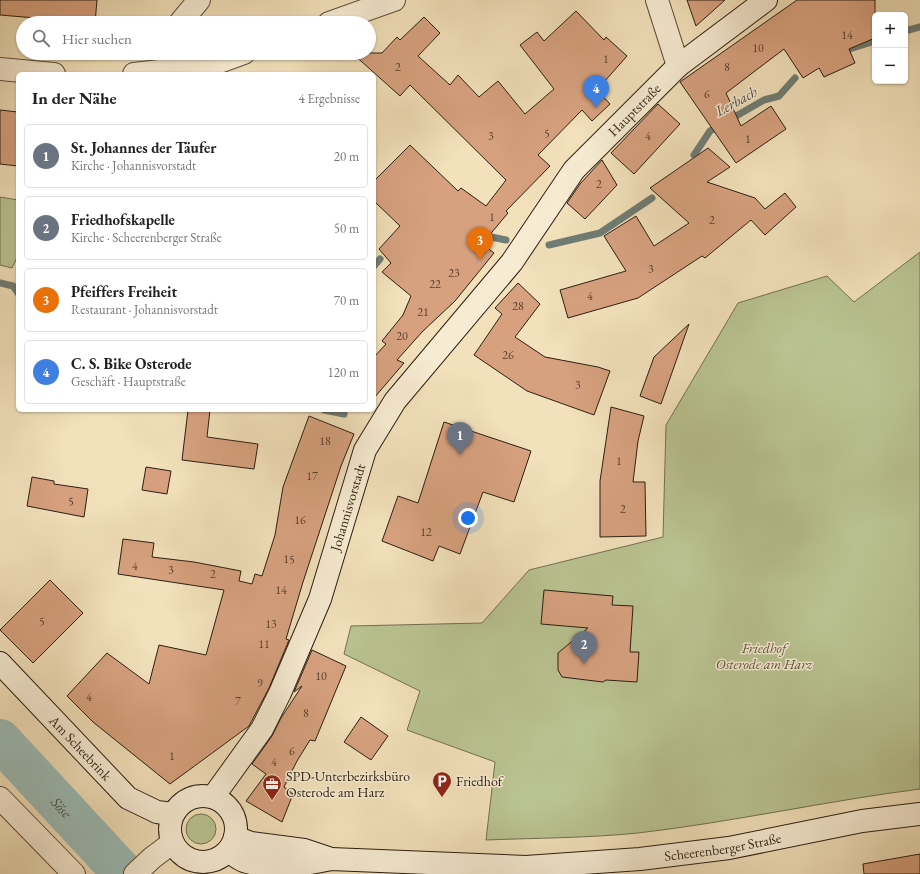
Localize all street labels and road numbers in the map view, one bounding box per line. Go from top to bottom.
street label: Hauptstraße [604,79,665,140]
street label: Johannisvorstadt [326,461,370,554]
street label: Am Scheebrink [45,711,116,785]
street label: Scheerenberger Straße [663,829,783,865]

